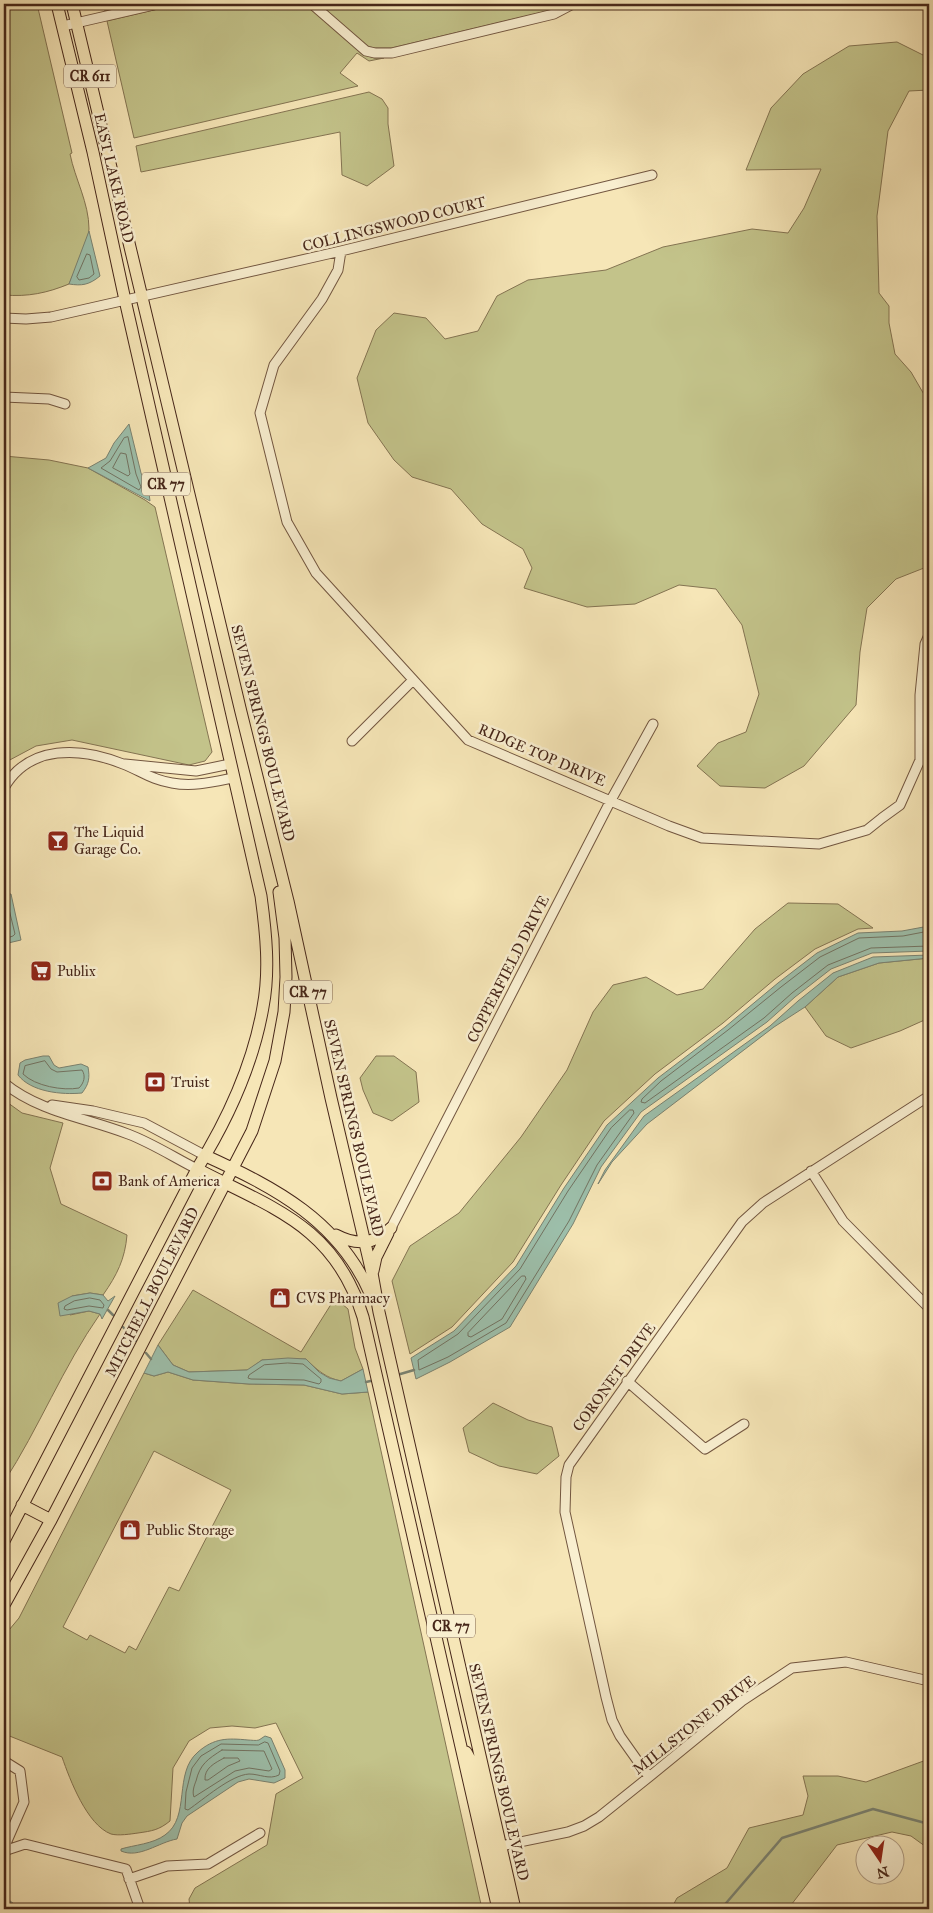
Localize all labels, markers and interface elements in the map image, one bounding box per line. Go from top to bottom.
road number: CR 611 [64,64,116,88]
street label: EAST LAKE ROAD [90,111,138,245]
street label: COLLINGSWOOD COURT [301,193,487,255]
road number: CR 77 [142,472,190,496]
street label: SEVEN SPRINGS BOULEVARD [227,623,299,843]
street label: RIDGE TOP DRIVE [475,720,609,790]
place label: The Liquid Garage Co. [74,823,144,858]
bar icon: The Liquid Garage Co. [46,829,70,853]
street label: COPPERFIELD DRIVE [463,892,553,1046]
supermarket icon: Publix [29,959,53,983]
place label: Publix [57,962,96,980]
road number: CR 77 [284,980,332,1004]
street label: SEVEN SPRINGS BOULEVARD [320,1018,388,1239]
bank icon: Truist [143,1070,167,1094]
place label: Truist [171,1073,210,1091]
bank icon: Bank of America [90,1169,114,1193]
place label: Bank of America [118,1172,220,1190]
street label: MITCHELL BOULEVARD [101,1204,203,1380]
shop icon: CVS Pharmacy [268,1286,292,1310]
place label: CVS Pharmacy [296,1289,391,1307]
street label: CORONET DRIVE [569,1319,660,1435]
shop icon: Public Storage [118,1518,142,1542]
place label: Public Storage [146,1521,234,1539]
road number: CR 77 [427,1614,475,1638]
street label: SEVEN SPRINGS BOULEVARD [465,1662,533,1883]
street label: MILLSTONE DRIVE [629,1671,759,1778]
north arrow [856,1836,906,1886]
text: N [875,1863,891,1882]

